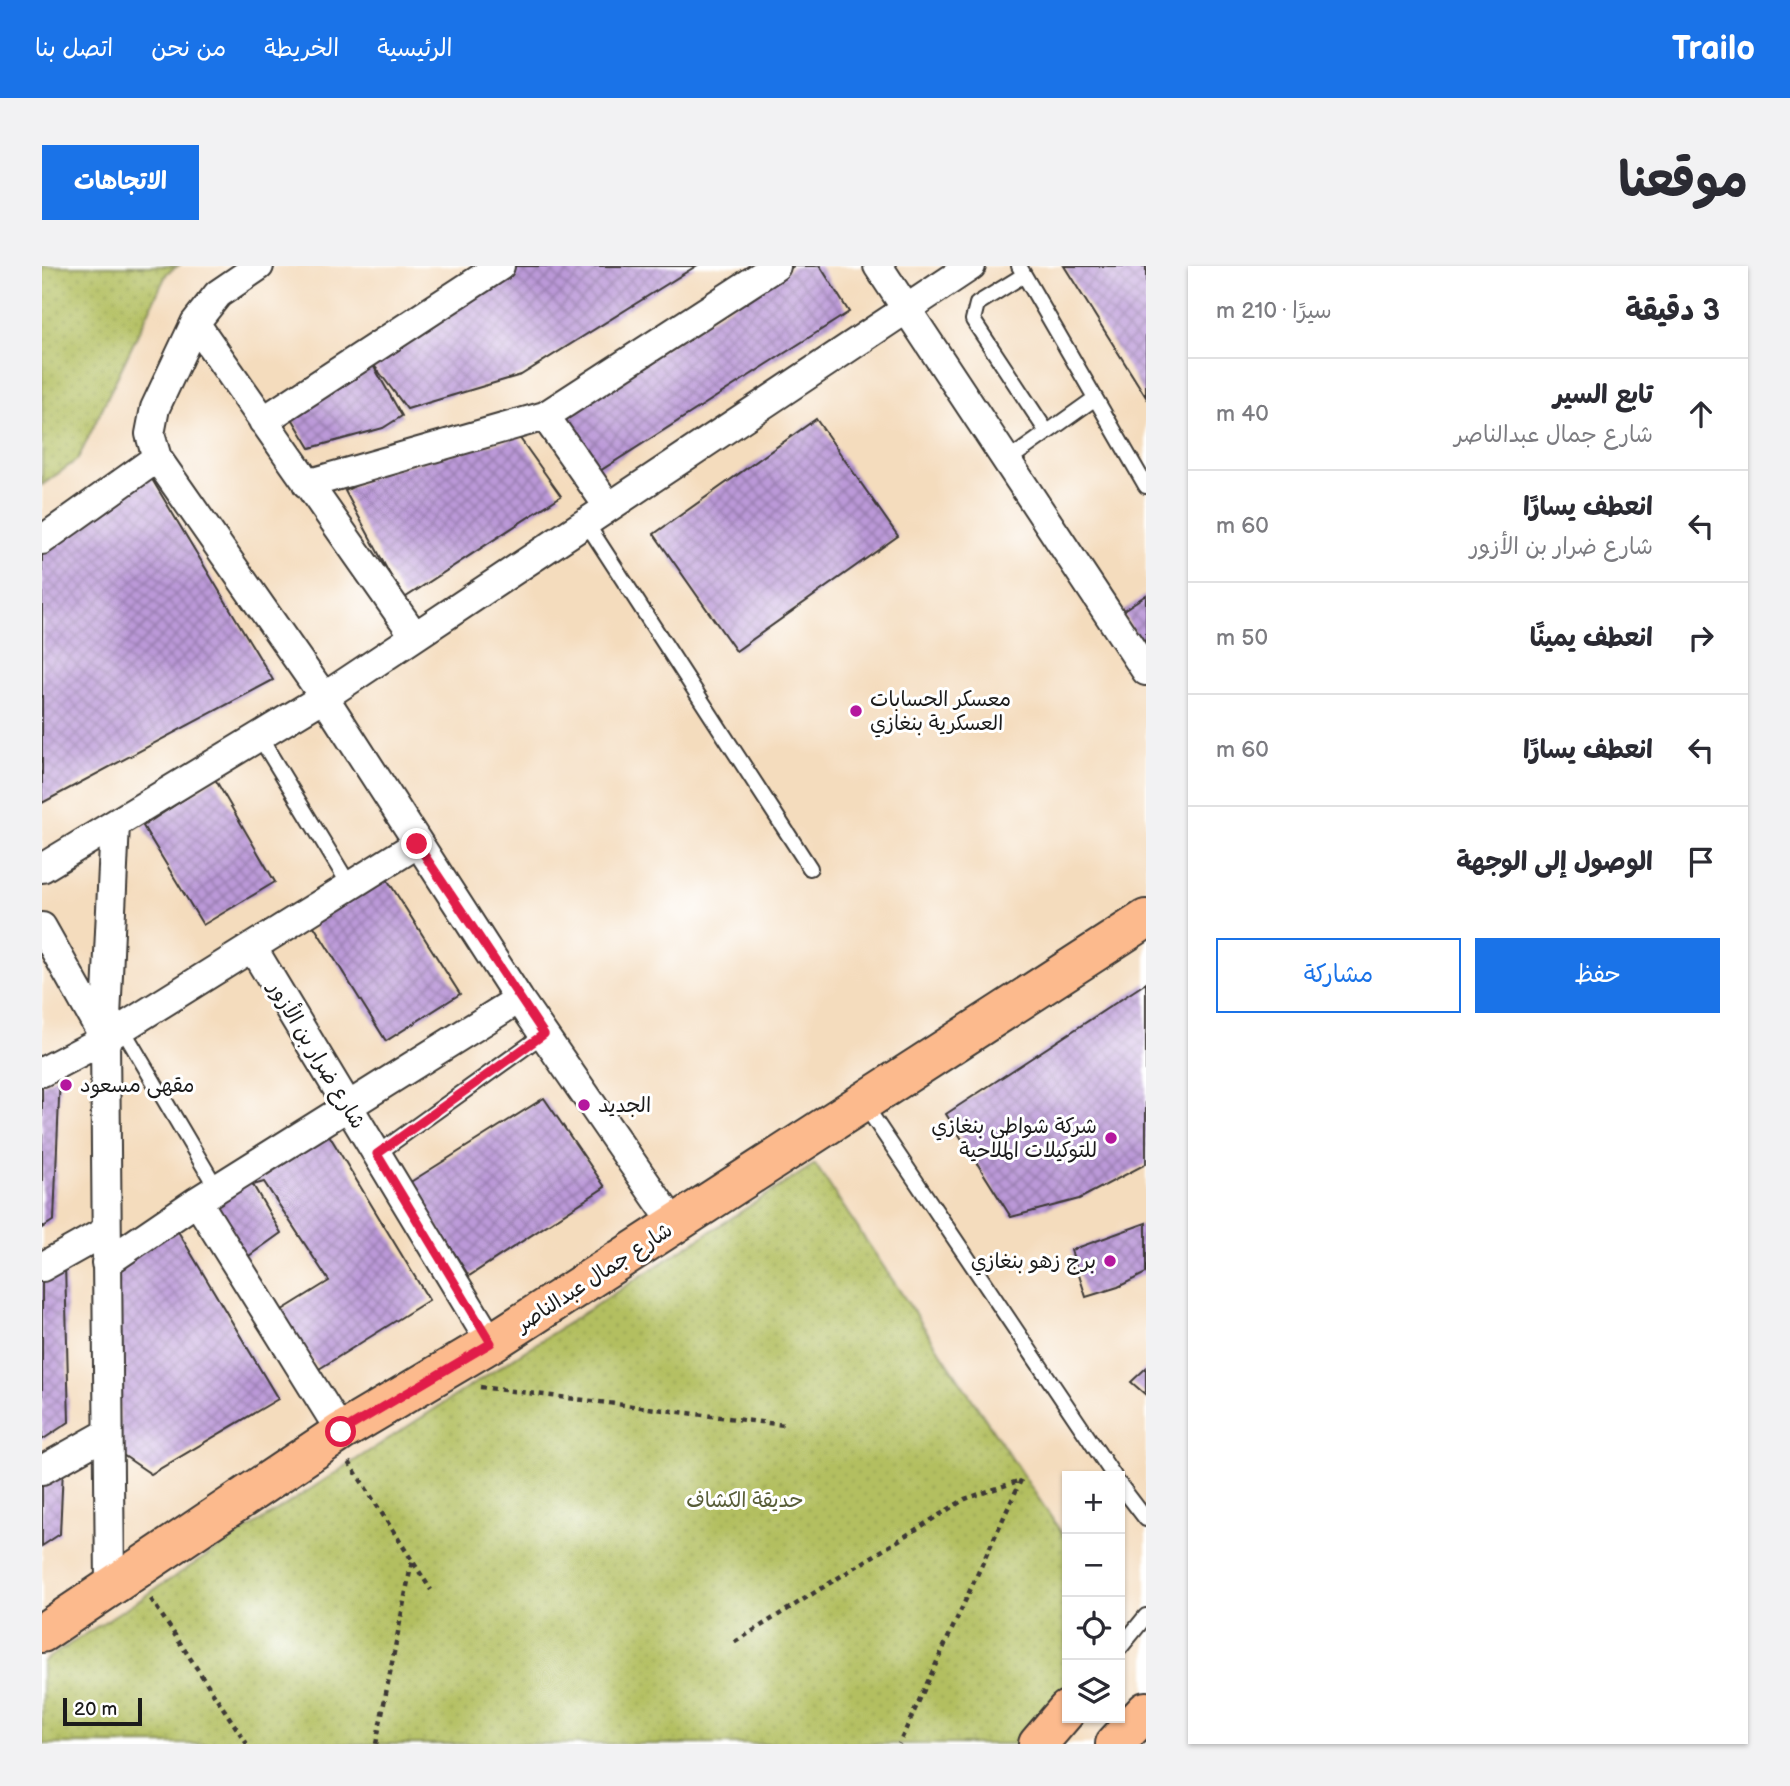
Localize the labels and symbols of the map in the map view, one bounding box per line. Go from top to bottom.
place label: معسكر الحسابات العسكرية بنغازي [870,687,1011,738]
marker: معسكر الحسابات العسكرية بنغازي [848,703,864,719]
route end [401,828,432,859]
street label: شارع ضرار بن الأزور [260,974,372,1134]
place label: مقهى مسعود [80,1073,195,1099]
marker: مقهى مسعود [58,1077,74,1093]
place label: الجديد [598,1093,651,1118]
marker: الجديد [576,1097,592,1113]
place label: شركة شواطي بنغازي للتوكيلات الملاحية [931,1114,1097,1163]
marker: شركة شواطي بنغازي للتوكيلات الملاحية [1103,1130,1119,1146]
street label: شارع جمال عبدالناصر [510,1218,678,1340]
place label: برج زهو بنغازي [971,1249,1096,1276]
marker: برج زهو بنغازي [1102,1253,1118,1269]
route start [325,1416,356,1447]
park label: حديقة الكشاف [686,1488,804,1513]
scale bar [63,1695,142,1727]

